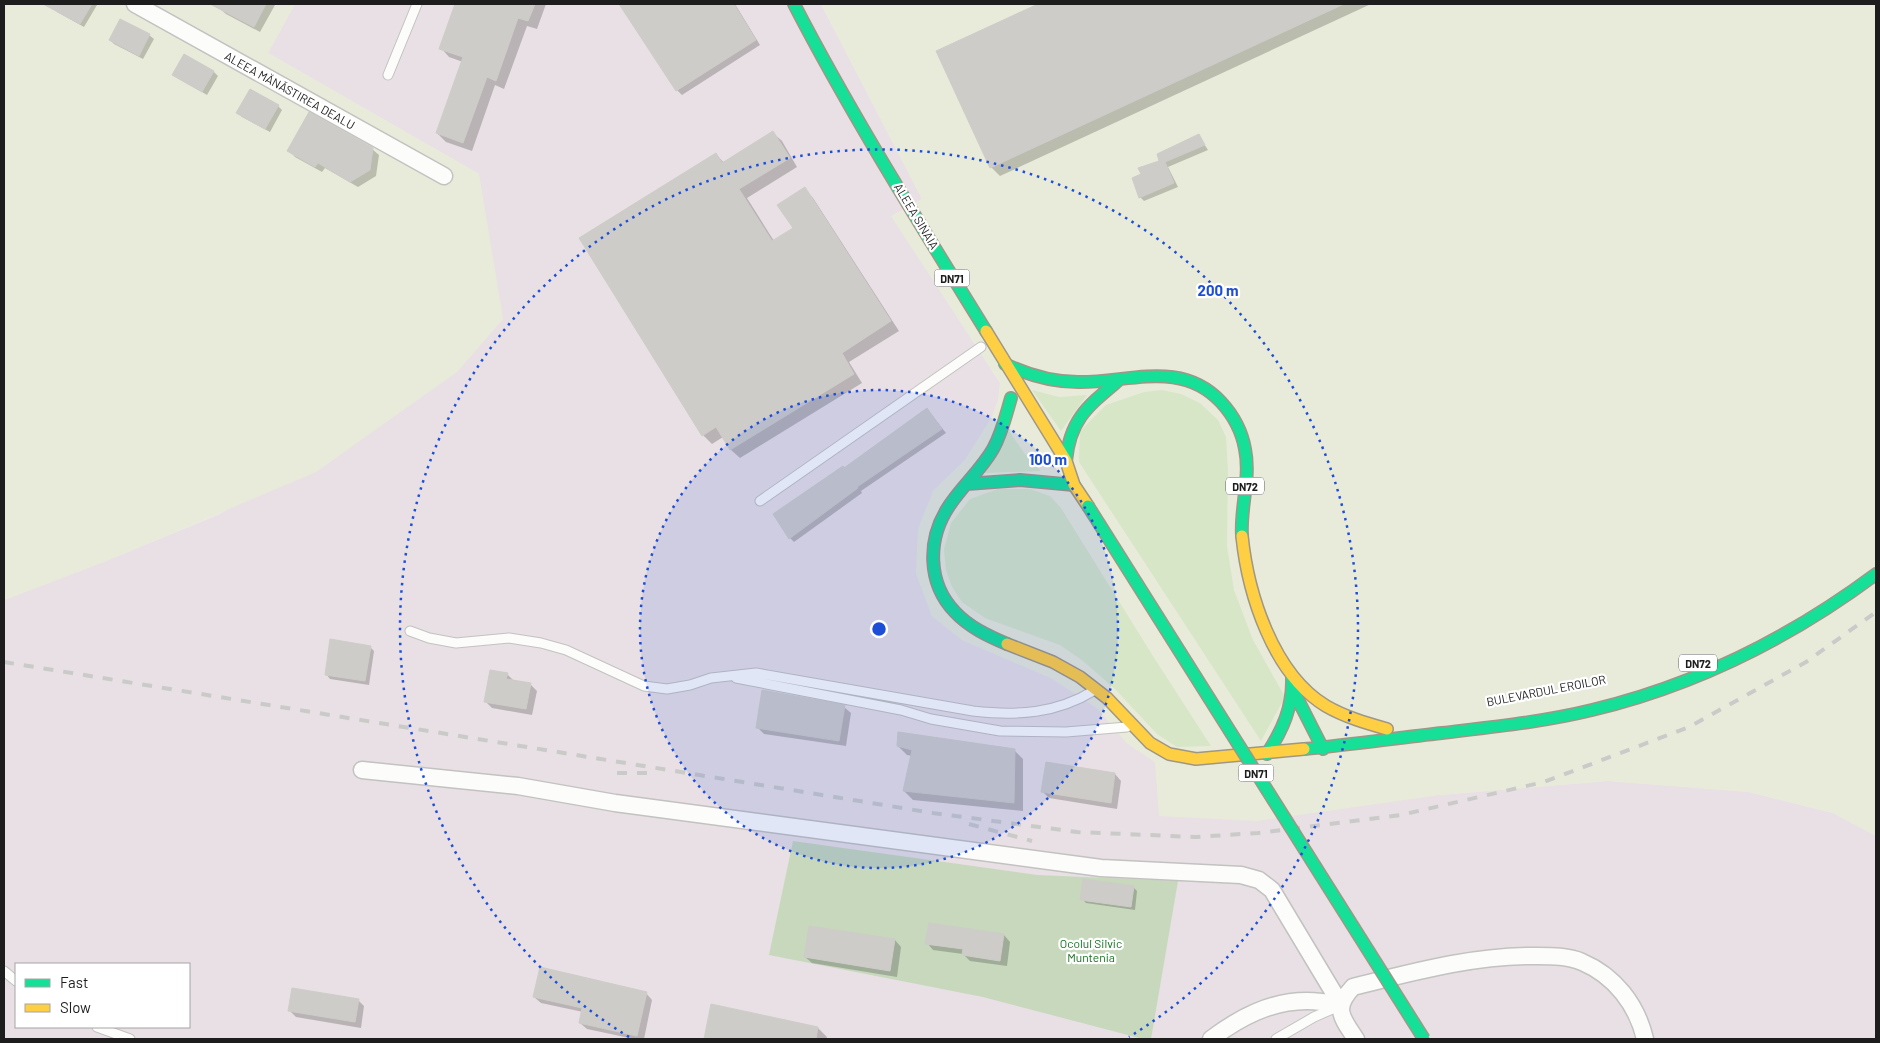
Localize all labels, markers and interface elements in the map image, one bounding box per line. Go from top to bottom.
street label: ALEEA MĂNĂSTIREA DEALU [222,48,358,132]
street label: ALEEA SINAIA [892,181,942,251]
road number: DN71 [934,270,970,286]
text: 200 m [1197,281,1239,299]
text: 100 m [1029,450,1067,468]
road number: DN72 [1226,478,1264,494]
centre of rings [870,620,888,638]
road number: DN72 [1679,654,1717,671]
street label: BULEVARDUL EROILOR [1485,672,1607,708]
road number: DN71 [1238,764,1274,781]
park label: Ocolul Silvic Muntenia [1060,936,1122,964]
legend [15,963,190,1028]
text: Fast [60,973,88,991]
text: Slow [60,998,91,1016]

